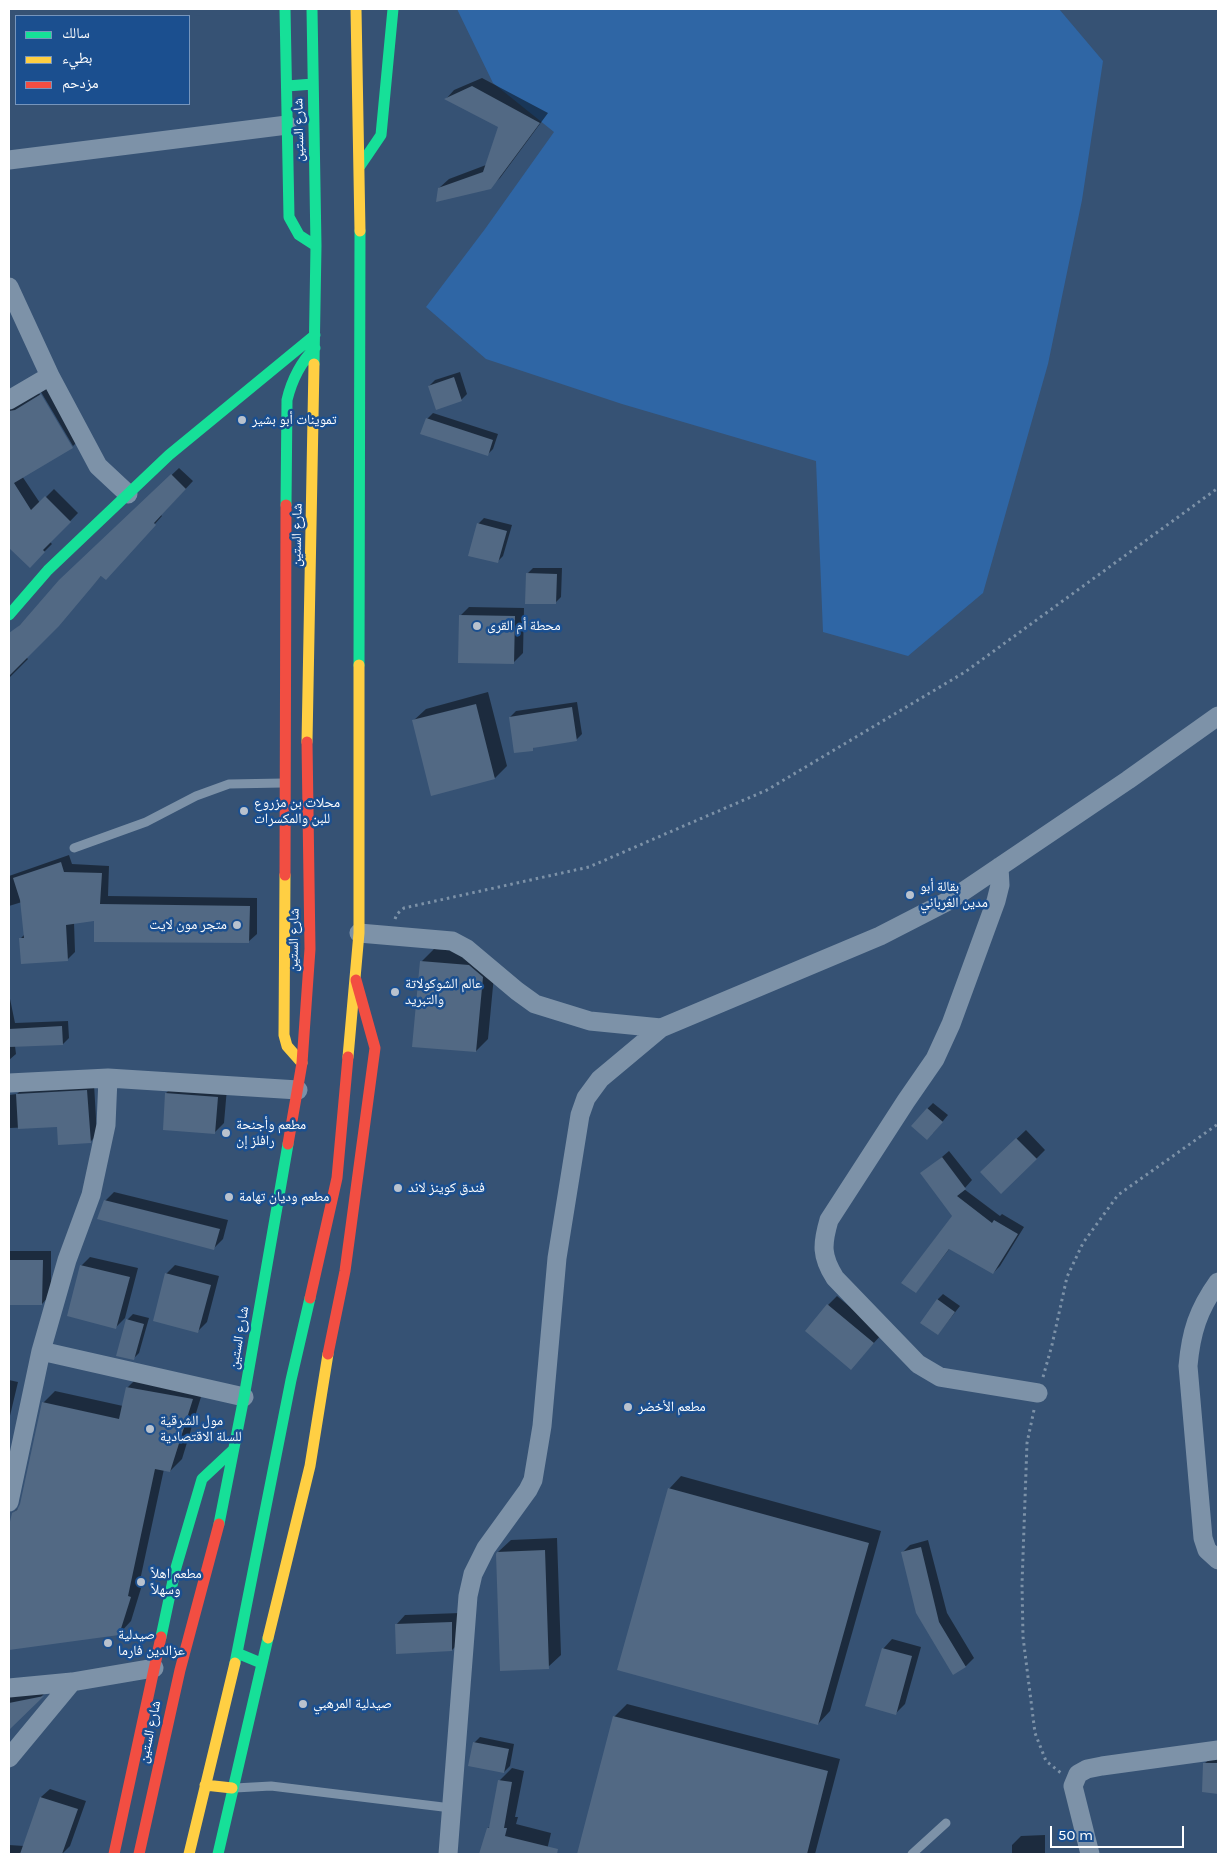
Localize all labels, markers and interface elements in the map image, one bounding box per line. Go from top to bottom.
legend [15,15,190,105]
text: سالك [62,24,90,42]
text: بطيء [62,49,92,67]
text: مزدحم [62,74,99,92]
street label: شارع الستين [290,98,308,162]
place label: تموينات أبو بشير [252,412,337,428]
marker: تموينات أبو بشير [236,414,248,426]
street label: شارع الستين [288,503,306,567]
place label: محطة أم القرى [487,618,561,634]
marker: محطة أم القرى [471,620,483,632]
place label: محلات بن مزروع للبن والمكسرات [254,795,340,828]
marker: محلات بن مزروع للبن والمكسرات [238,805,250,817]
place label: بقالة أبو مدين الغرباني [920,879,988,912]
marker: بقالة أبو مدين الغرباني [904,889,916,901]
street label: شارع الستين [285,908,303,972]
place label: متجر مون لايت [149,917,227,933]
marker: متجر مون لايت [231,919,243,931]
place label: عالم الشوكولاتة والتبريد [405,976,482,1009]
marker: عالم الشوكولاتة والتبريد [389,986,401,998]
place label: مطعم وأجنحة رافلز إن [236,1117,306,1150]
marker: مطعم وأجنحة رافلز إن [220,1127,232,1139]
place label: فندق كوينز لاند [408,1180,485,1196]
marker: فندق كوينز لاند [392,1182,404,1194]
place label: مطعم وديان تهامة [239,1189,329,1205]
marker: مطعم وديان تهامة [223,1191,235,1203]
street label: شارع الستين [225,1305,253,1371]
place label: مطعم الأخضر [638,1399,706,1415]
marker: مطعم الأخضر [622,1401,634,1413]
place label: مول الشرقية للسلة الاقتصادية [160,1413,242,1445]
marker: مول الشرقية للسلة الاقتصادية [144,1423,156,1435]
place label: مطعم اهلاً وسهلاً [151,1566,202,1598]
marker: مطعم اهلاً وسهلاً [135,1576,147,1588]
place label: صيدلية عزالدين فارما [118,1627,185,1660]
marker: صيدلية عزالدين فارما [102,1637,114,1649]
place label: صيدلية المرهبي [313,1696,392,1712]
marker: صيدلية المرهبي [297,1698,309,1710]
street label: شارع الستين [135,1699,165,1765]
scale bar [1052,1816,1186,1848]
text: 50 m [1058,1826,1093,1844]

